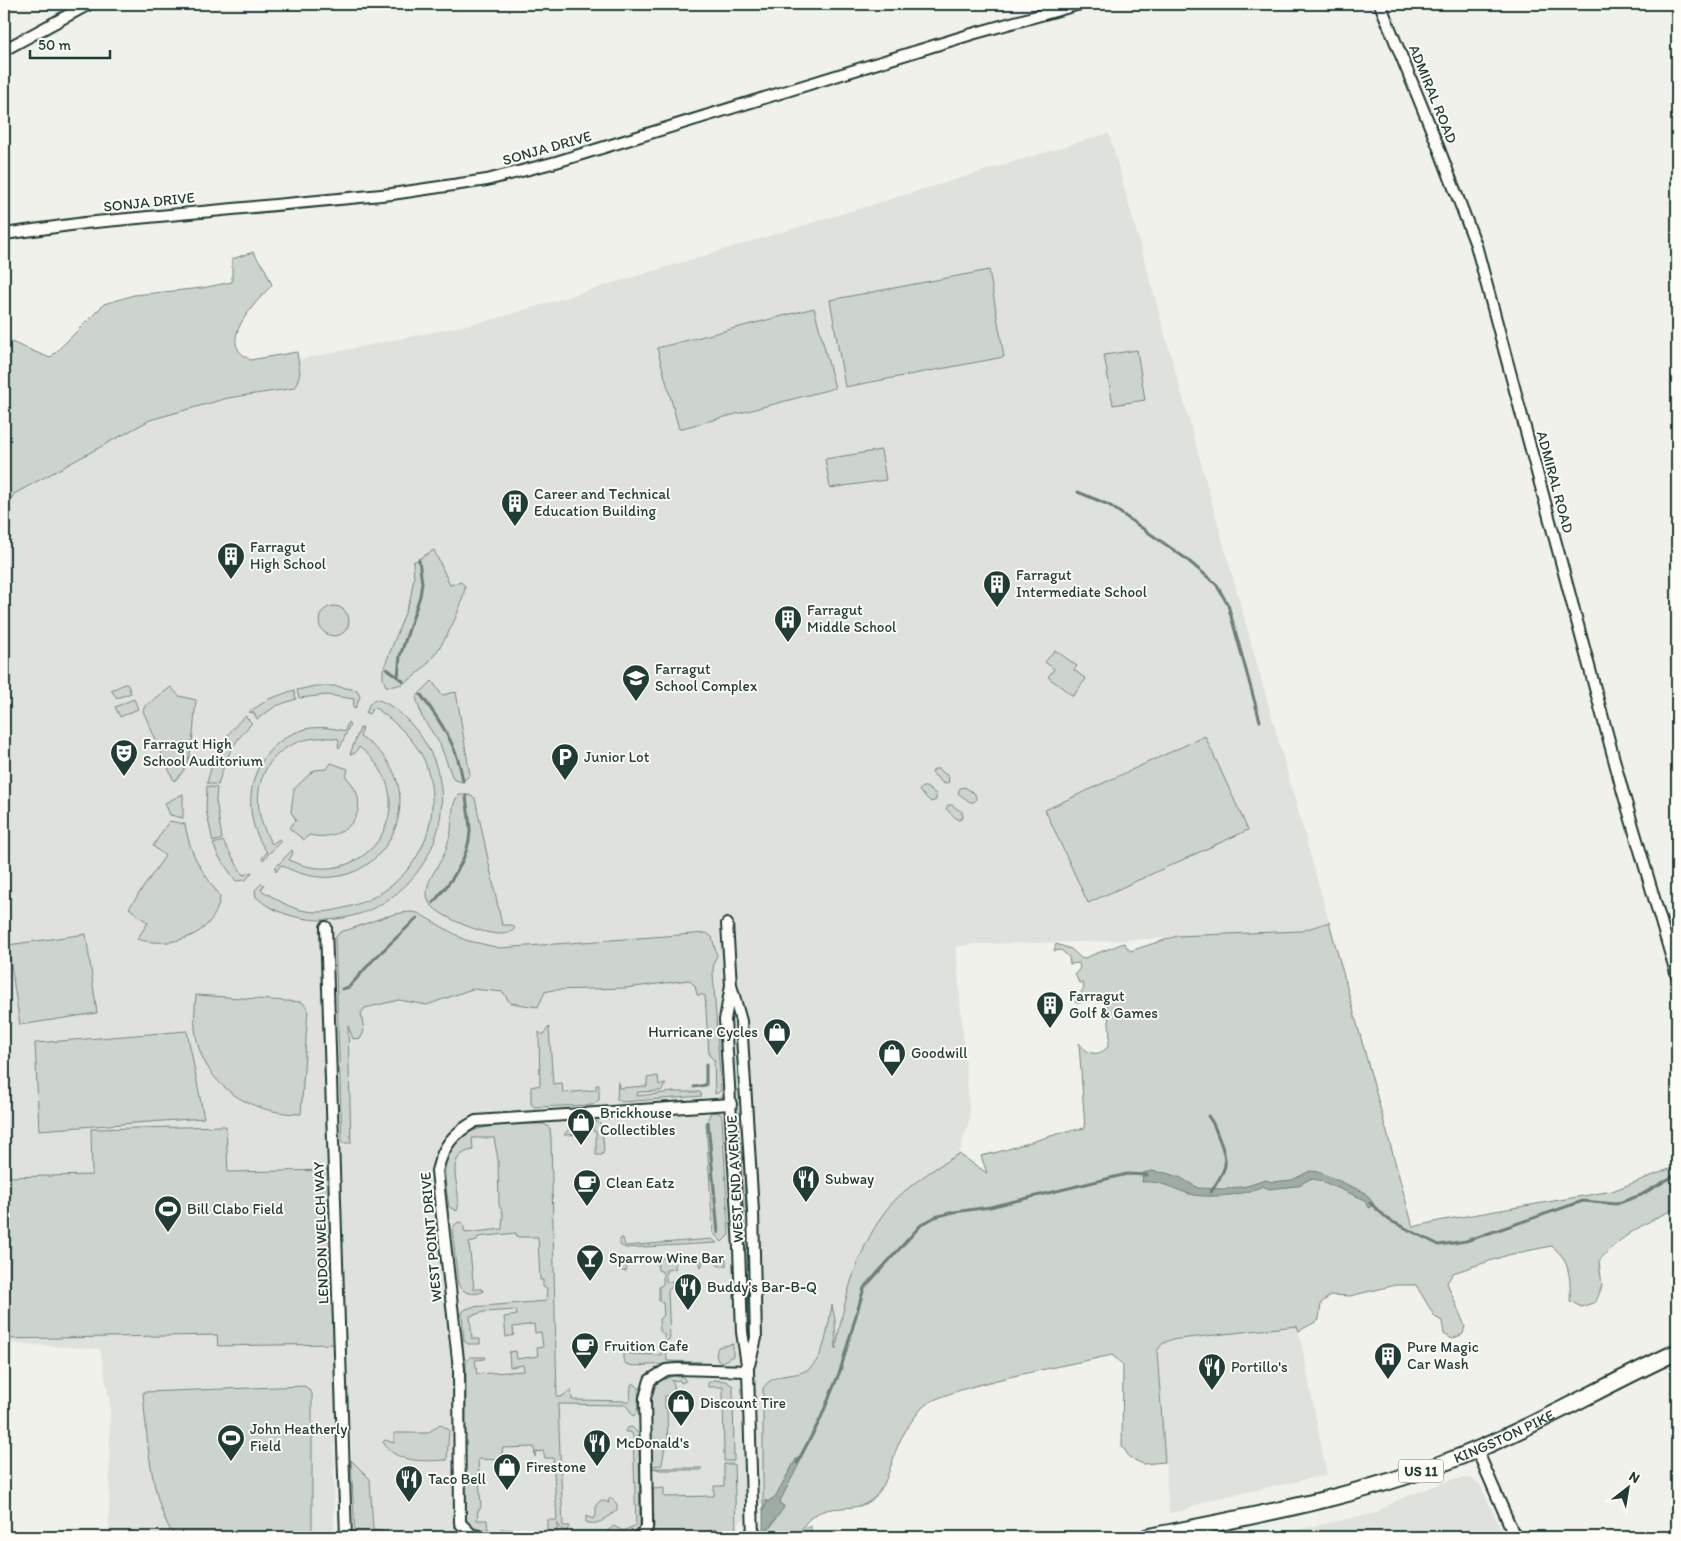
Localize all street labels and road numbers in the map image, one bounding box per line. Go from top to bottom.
street label: ADMIRAL ROAD [1405,42,1461,146]
street label: SONJA DRIVE [500,127,594,169]
street label: SONJA DRIVE [102,188,196,216]
street label: ADMIRAL ROAD [1533,429,1577,535]
street label: WEST END AVENUE [723,1115,747,1243]
street label: LENDON WELCH WAY [310,1161,332,1305]
street label: WEST POINT DRIVE [416,1171,446,1303]
street label: KINGSTON PIKE [1451,1406,1557,1467]
road number: US 11 [1398,1460,1444,1482]

